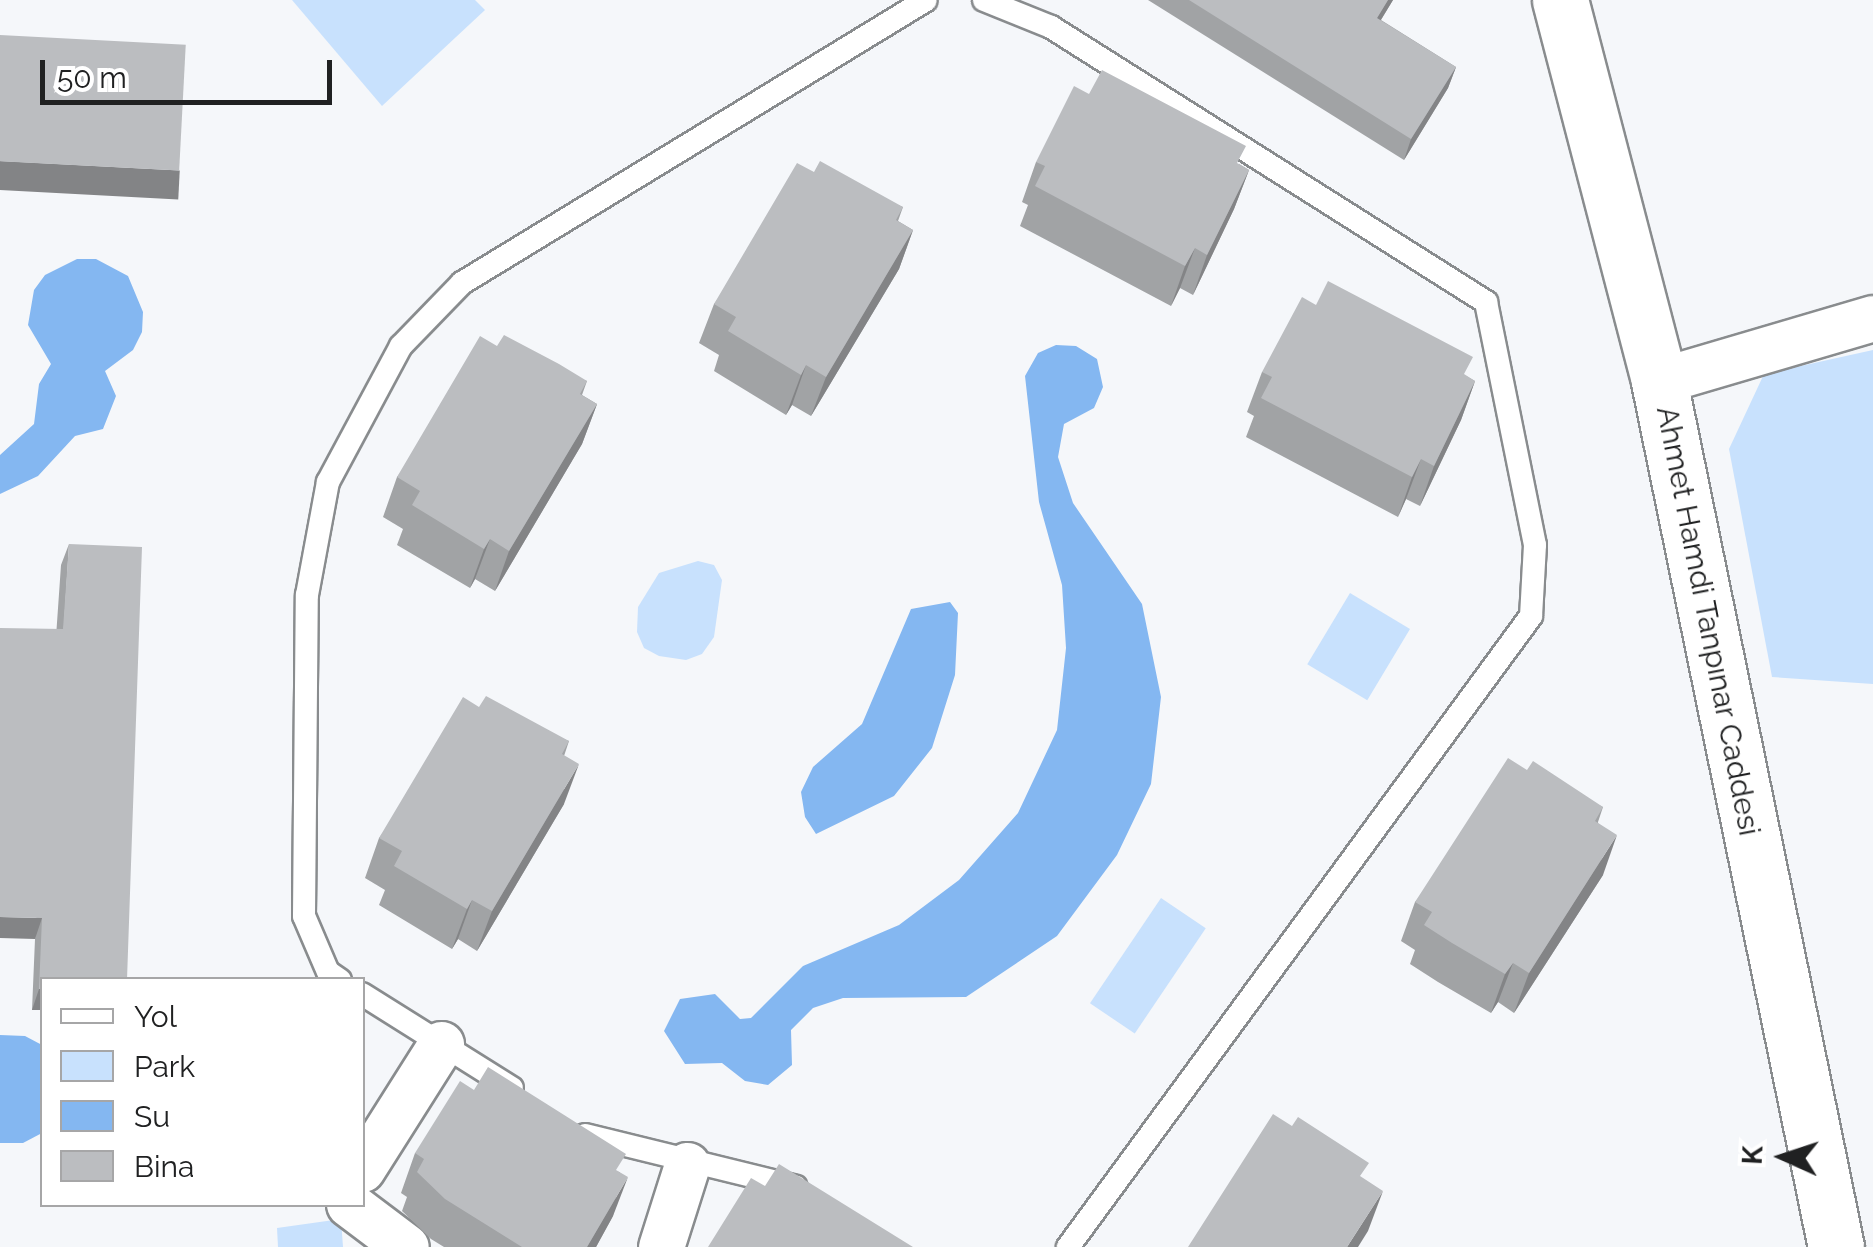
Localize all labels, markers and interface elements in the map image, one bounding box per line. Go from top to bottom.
scale bar [45,40,338,102]
text: 50 m [57,60,127,95]
street label: Ahmet Hamdi Tanpınar Caddesi [1649,402,1767,840]
legend [40,977,365,1207]
text: Yol [134,999,177,1034]
text: Park [134,1049,195,1084]
text: Su [134,1099,170,1134]
north arrow [1733,1107,1833,1207]
text: K [1736,1145,1770,1166]
text: Bina [134,1149,194,1184]

